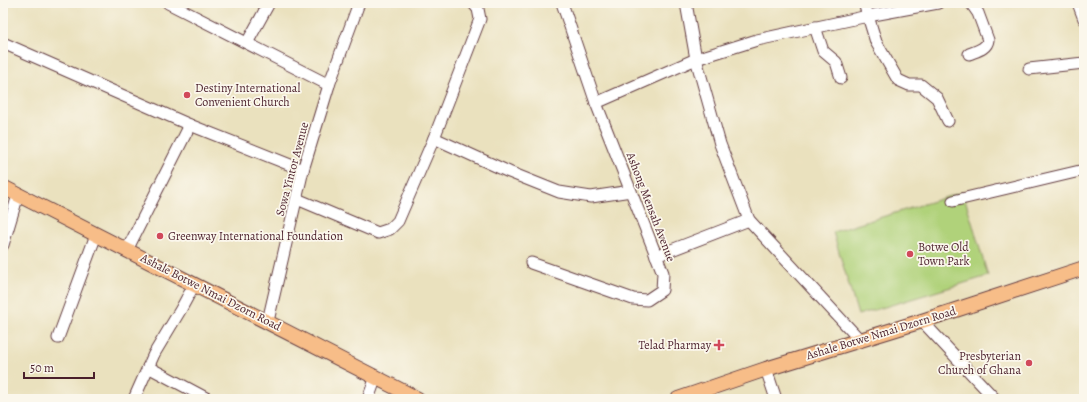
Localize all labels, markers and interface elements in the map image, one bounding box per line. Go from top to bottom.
place label: Destiny International Convenient Church [195,80,300,110]
marker: Destiny International Convenient Church [182,90,192,100]
street label: Sowa Yintor Avenue [272,120,312,218]
street label: Ashong Mensah Avenue [622,149,679,264]
place label: Greenway International Foundation [168,228,343,244]
marker: Greenway International Foundation [155,231,165,241]
place label: Botwe Old Town Park [918,239,970,269]
street label: Ashale Botwe Nmai Dzorn Road [137,249,285,335]
marker: Botwe Old Town Park [905,249,915,259]
street label: Ashale Botwe Nmai Dzorn Road [803,302,958,364]
place label: Telad Pharmay [639,337,712,353]
marker: Telad Pharmay [714,340,724,350]
place label: Presbyterian Church of Ghana [938,348,1021,378]
scale bar [24,354,94,380]
marker: Presbyterian Church of Ghana [1024,358,1034,368]
text: 50 m [30,360,54,376]

